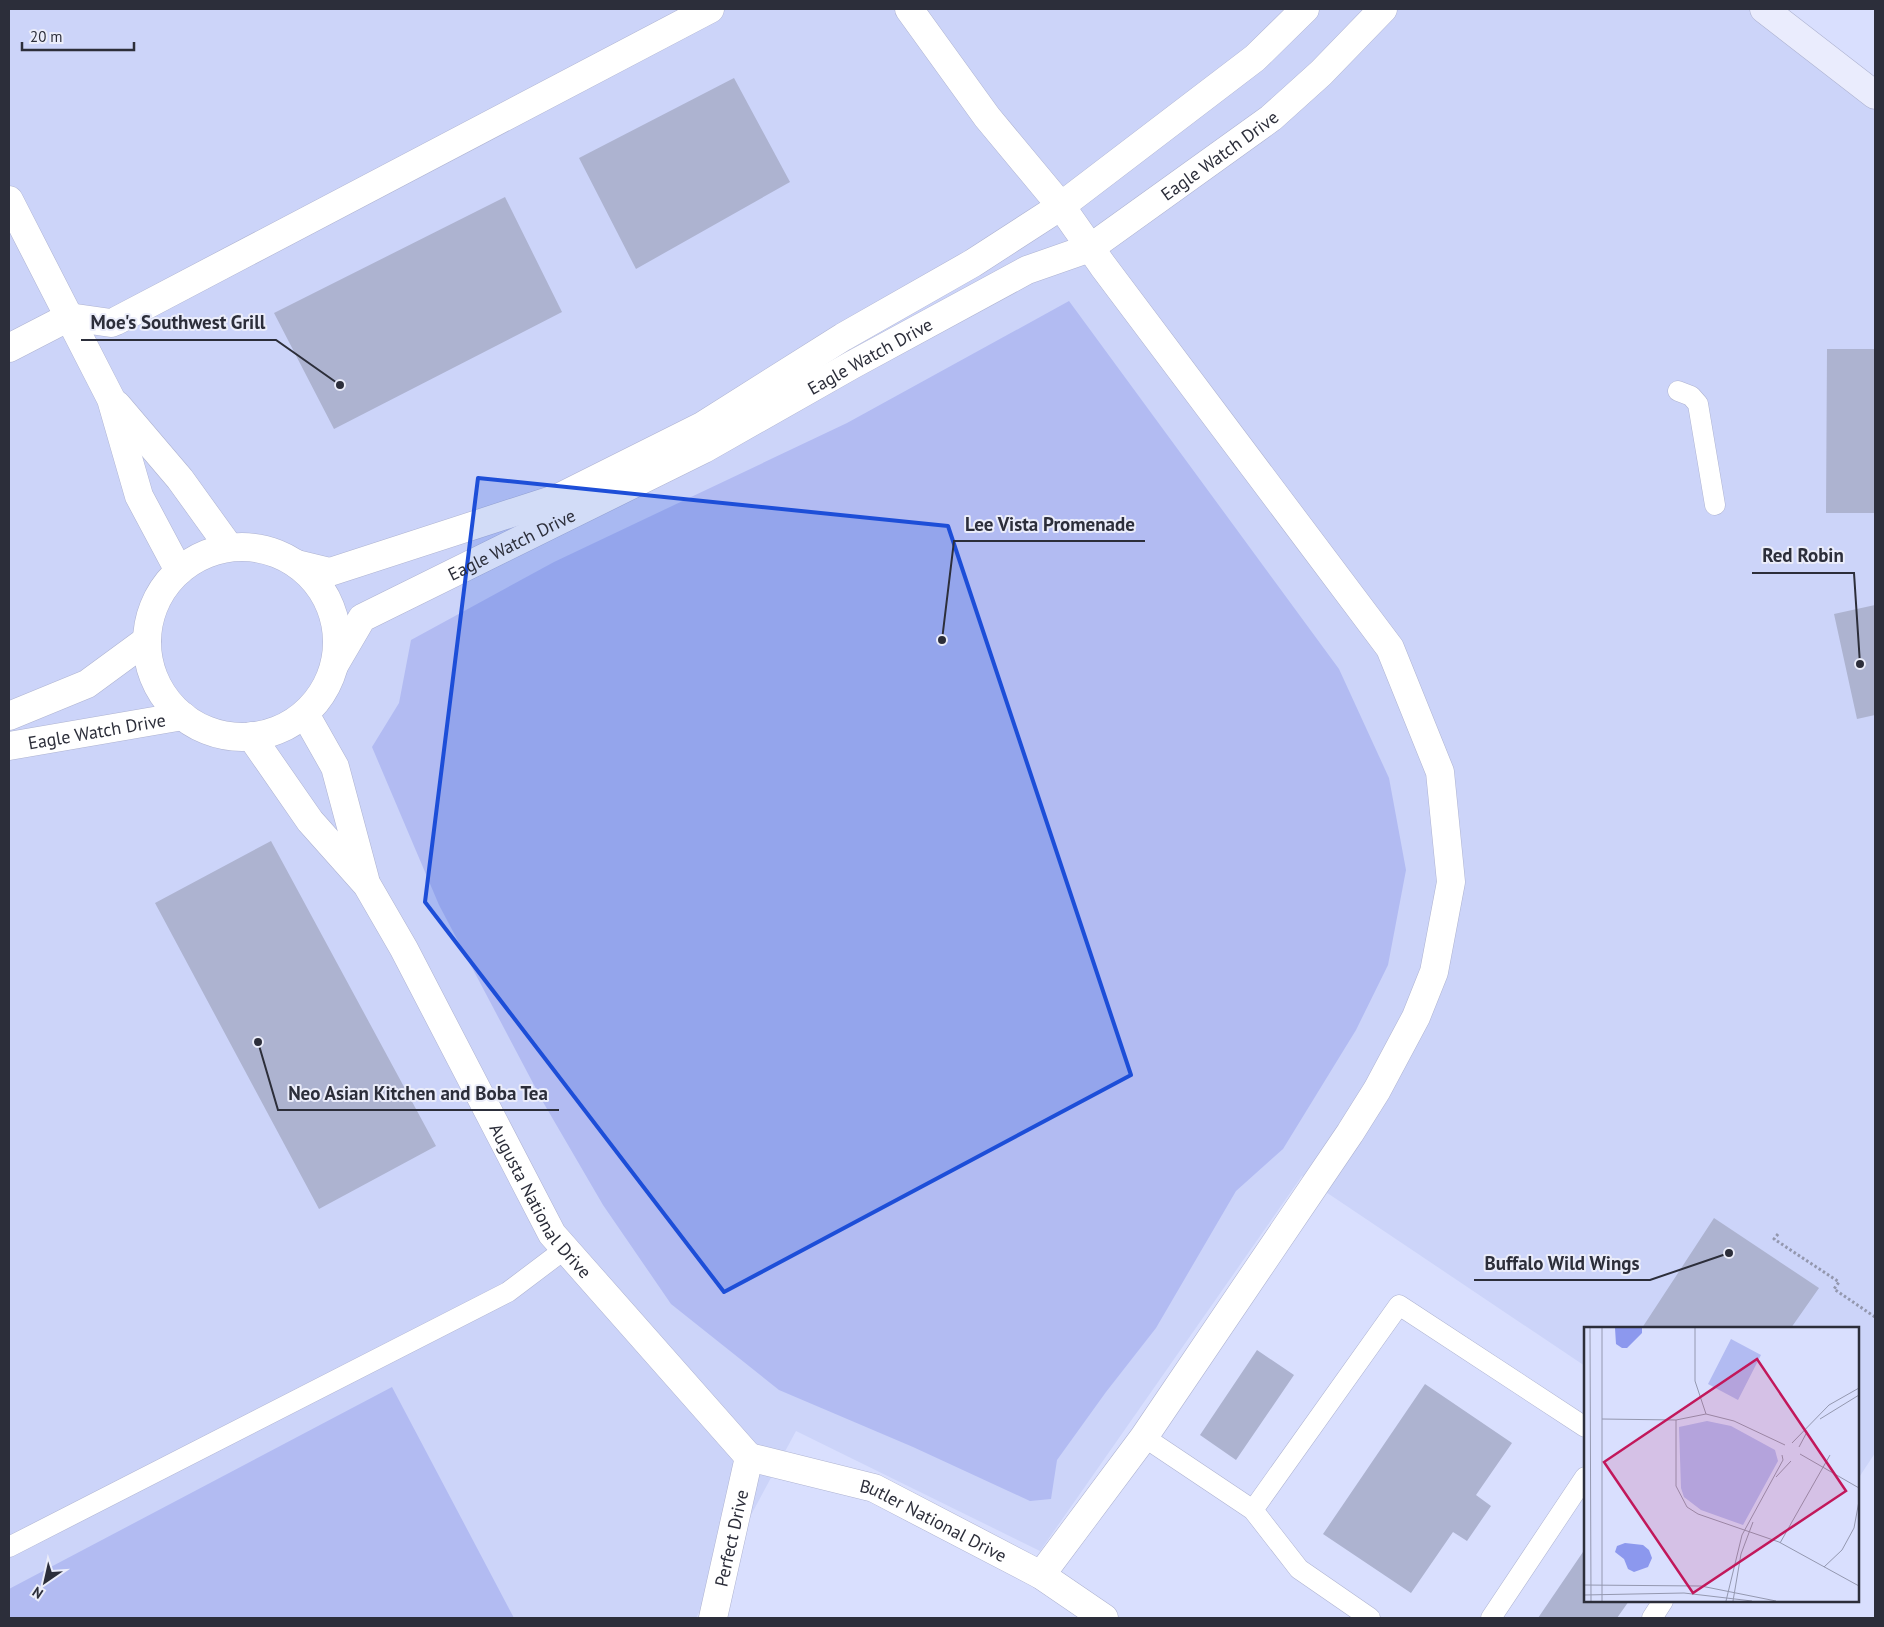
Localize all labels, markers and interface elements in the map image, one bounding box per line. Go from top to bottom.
scale bar [22,20,135,52]
text: 20 m [30,27,63,46]
street label: Eagle Watch Drive [1156,105,1283,205]
callout: Moe's Southwest Grill [81,306,276,340]
text: Moe's Southwest Grill [91,310,266,334]
street label: Eagle Watch Drive [803,312,936,400]
street label: Eagle Watch Drive [444,503,579,585]
callout: Lee Vista Promenade [954,507,1145,541]
text: Lee Vista Promenade [965,512,1135,536]
callout: Red Robin [1752,539,1854,573]
text: Red Robin [1762,543,1844,567]
street label: Eagle Watch Drive [26,708,167,754]
callout: Neo Asian Kitchen and Boba Tea [278,1076,559,1110]
text: Neo Asian Kitchen and Boba Tea [288,1081,548,1105]
street label: Augusta National Drive [485,1119,597,1283]
callout: Buffalo Wild Wings [1474,1246,1650,1280]
text: Buffalo Wild Wings [1485,1251,1639,1275]
inset map [1584,1327,1859,1602]
street label: Butler National Drive [858,1473,1011,1567]
street label: Perfect Drive [709,1487,753,1589]
north arrow [20,1557,70,1607]
text: N [29,1583,47,1603]

